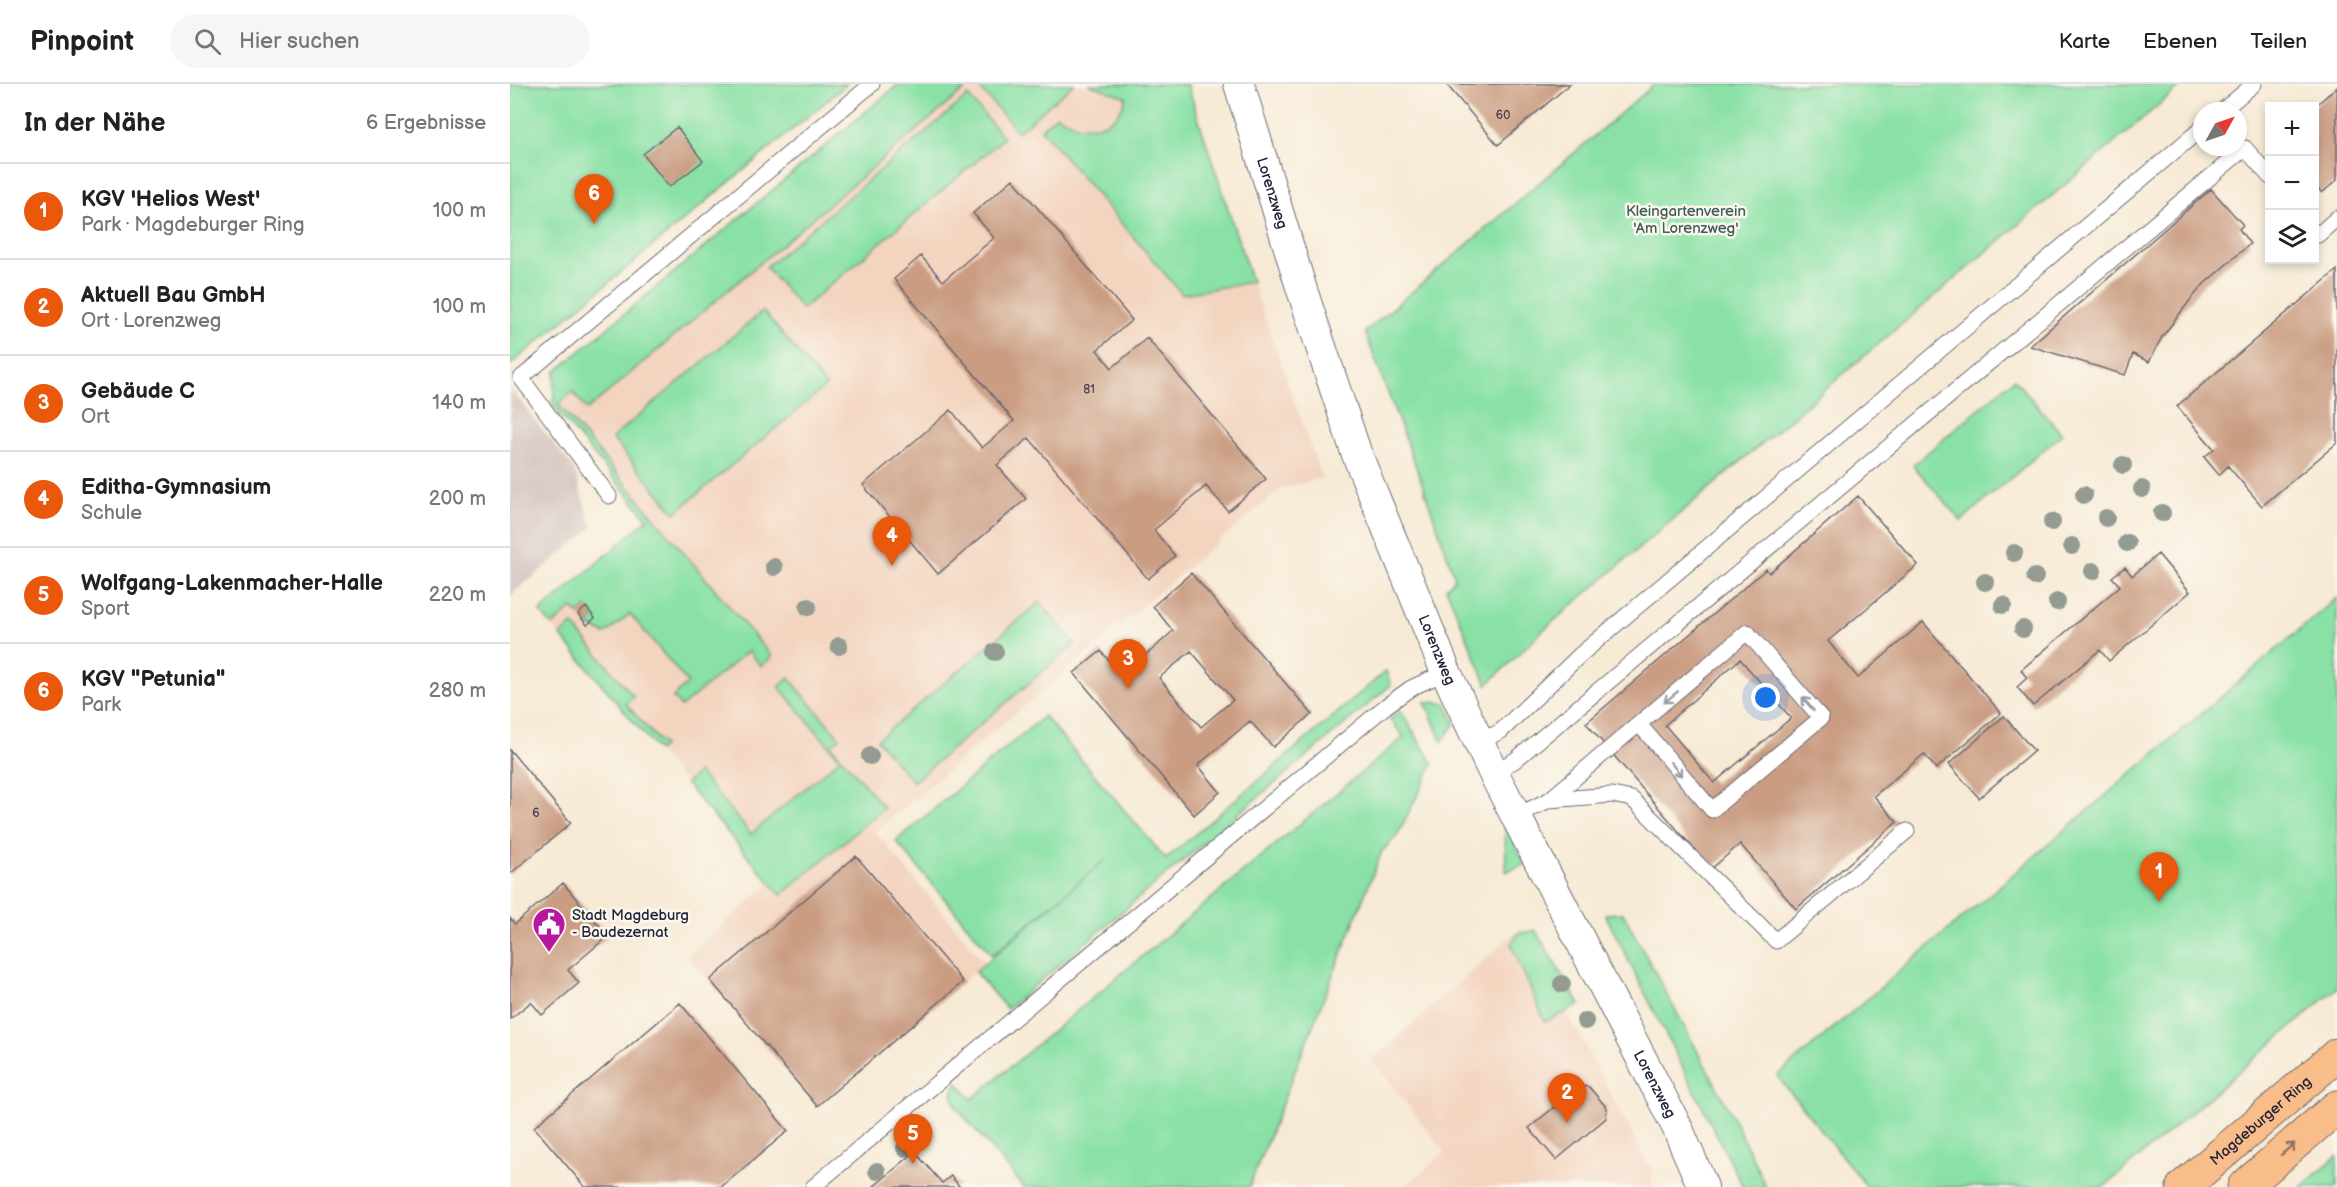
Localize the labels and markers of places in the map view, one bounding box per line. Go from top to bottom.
pin: 6 [574,174,614,224]
pin: 4 [872,516,911,566]
pin: 3 [1108,640,1148,689]
pin: 1 [2140,852,2178,902]
public building icon: Stadt Magdeburg - Baudezernat [531,906,567,953]
place label: Stadt Magdeburg - Baudezernat [572,906,689,942]
pin: 2 [1548,1074,1586,1123]
pin: 5 [894,1114,932,1164]

